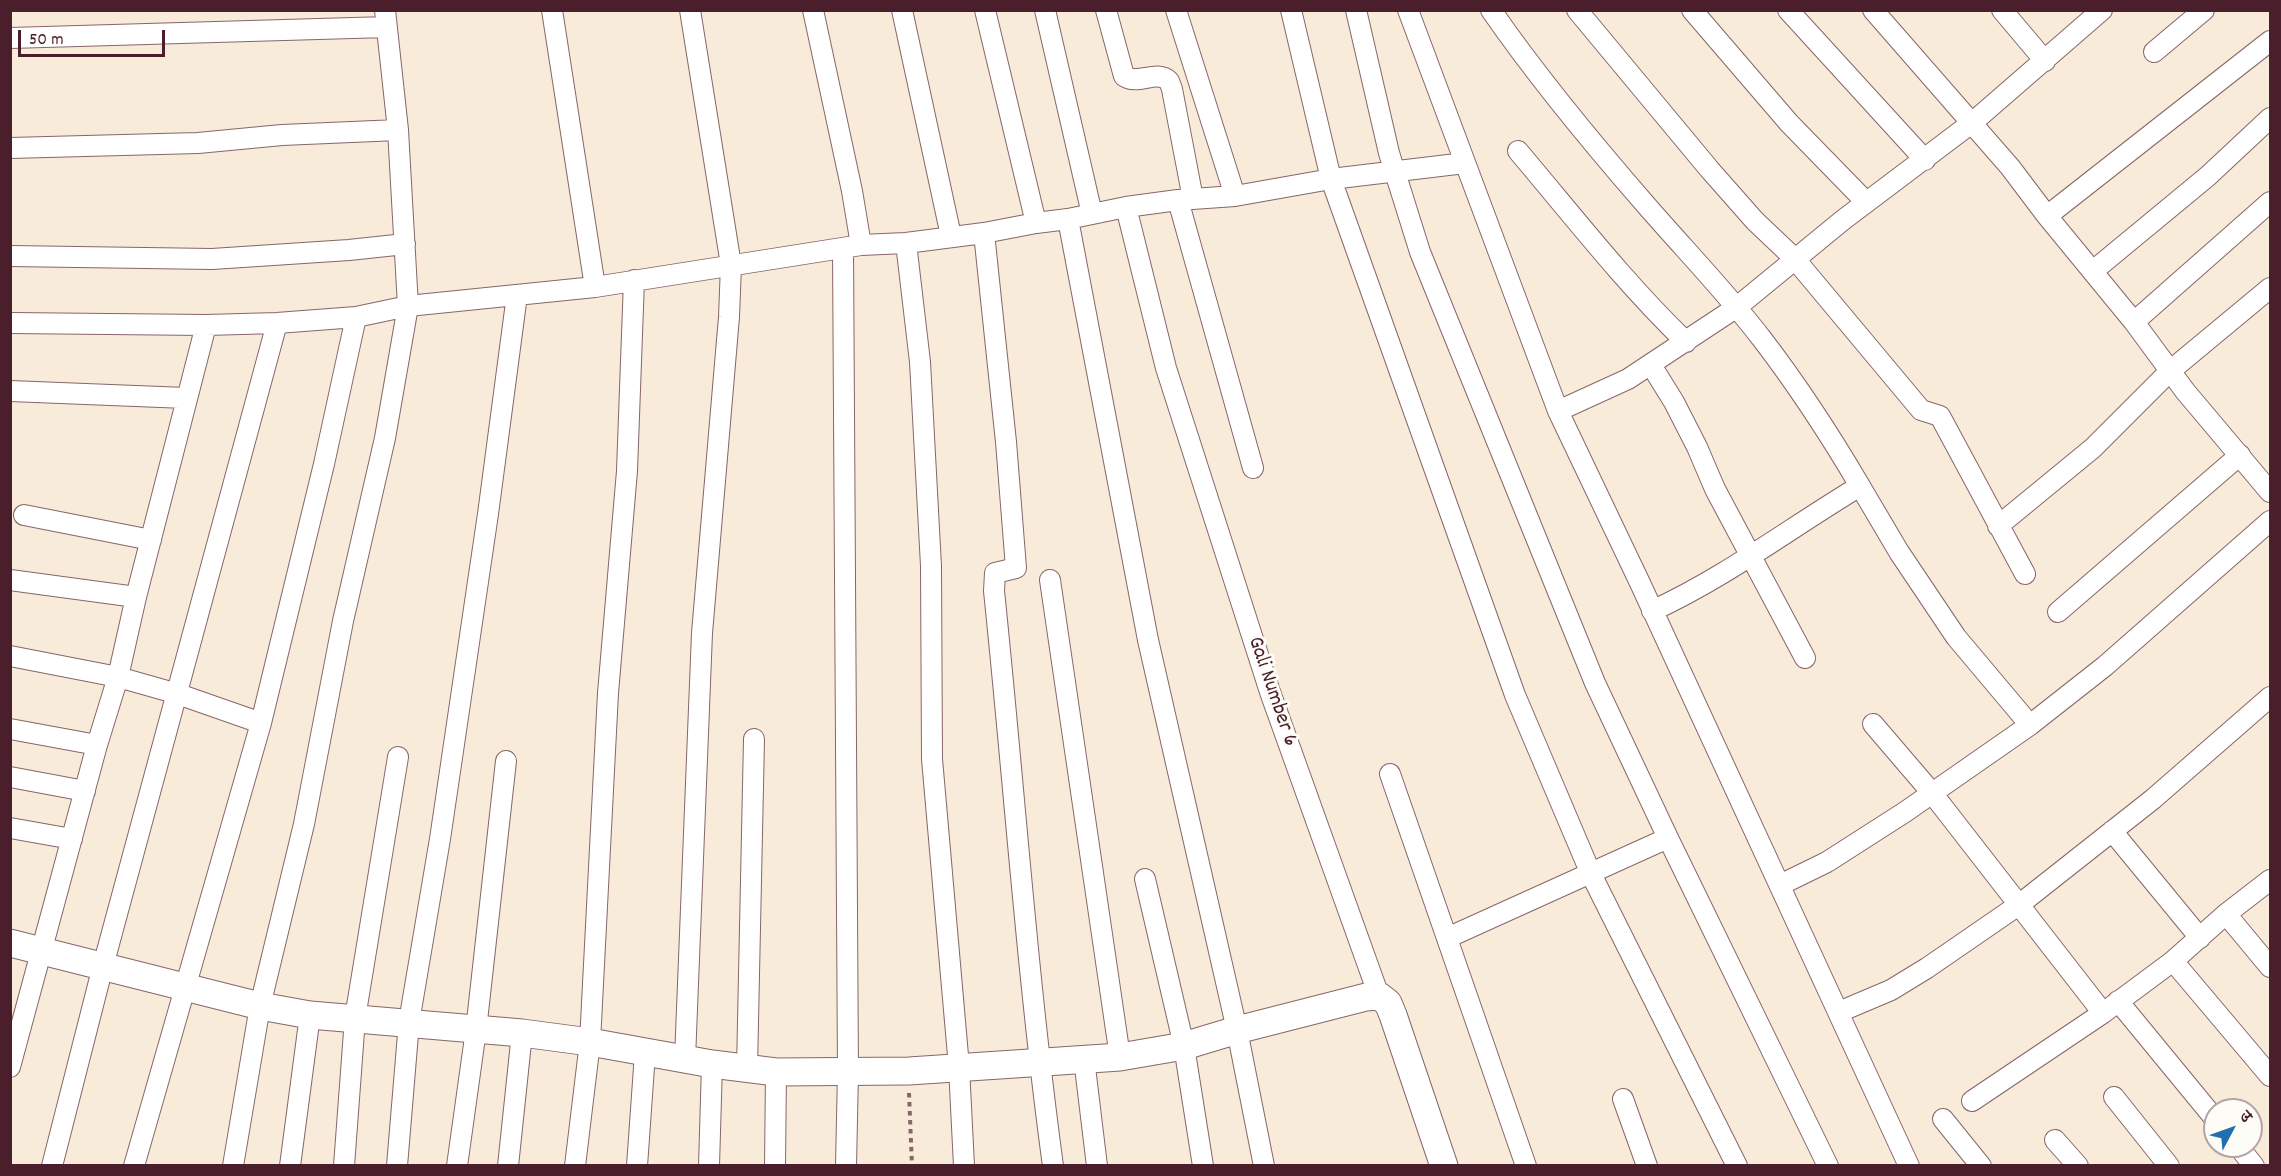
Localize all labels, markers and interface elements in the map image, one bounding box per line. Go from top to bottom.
scale bar [21,18,168,56]
text: 50 m [29,28,64,53]
street label: Gali Number 6 [1240,634,1302,750]
north arrow [2203,1098,2263,1158]
text: उ [2234,1106,2257,1128]

